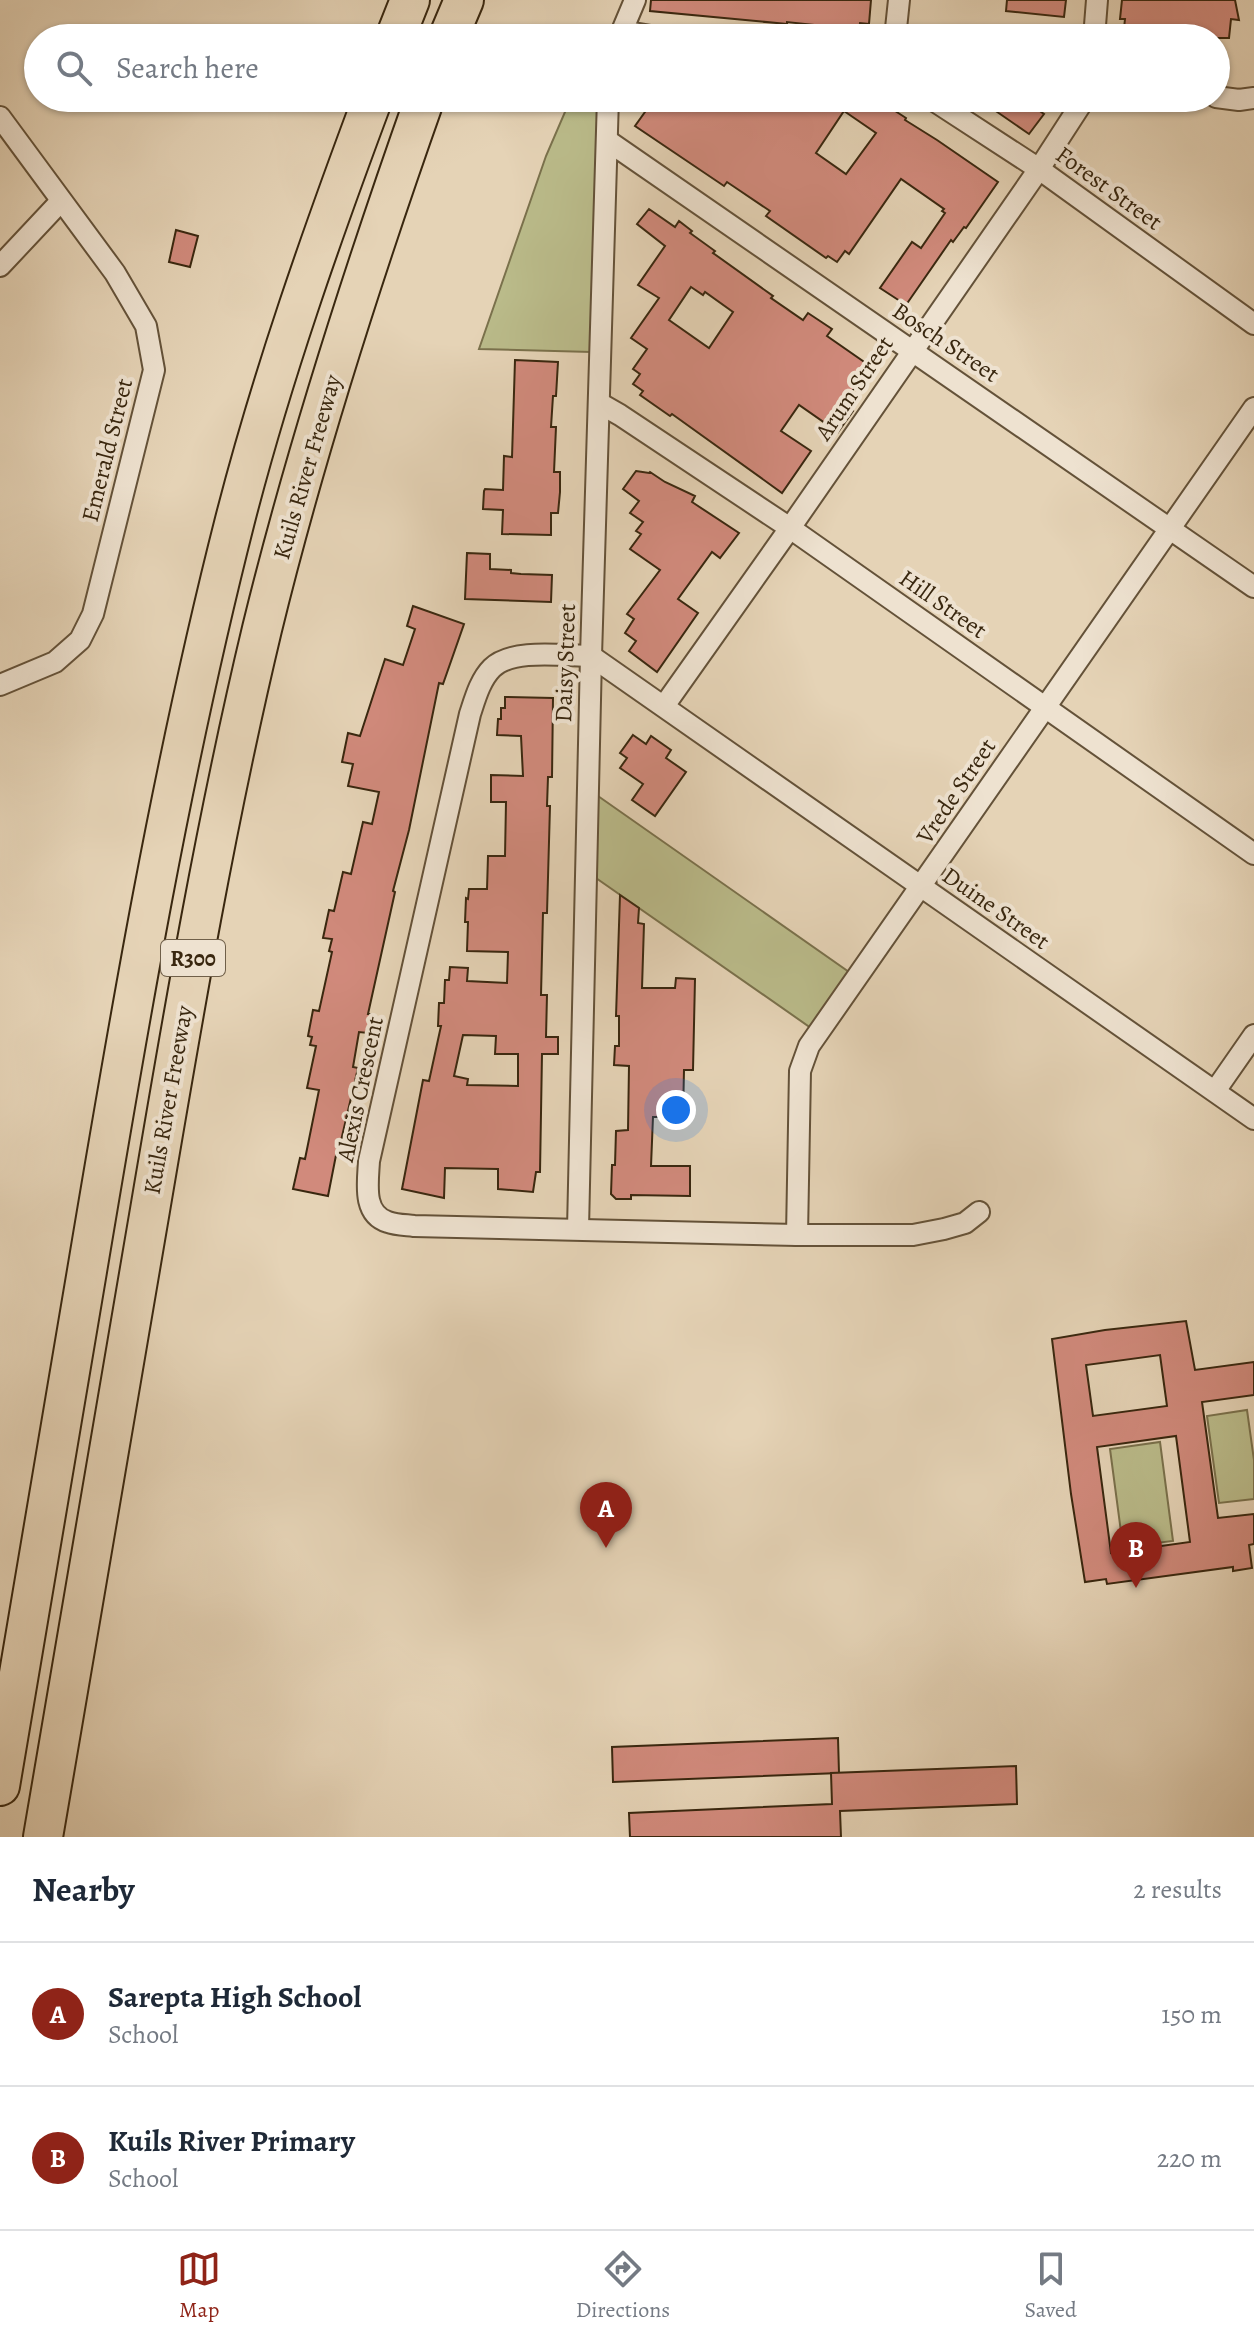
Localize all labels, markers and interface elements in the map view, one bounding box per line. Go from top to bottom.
search box [24,24,1230,112]
icon: search [52,46,96,90]
text: Search here [116,48,259,88]
street label: Forest Street [1049,139,1169,237]
street label: Bosch Street [886,294,1006,390]
street label: Arum Street [807,329,901,447]
street label: Kuils River Freeway [265,370,349,563]
street label: Emerald Street [74,375,140,525]
street label: Hill Street [893,562,993,646]
street label: Daisy Street [547,603,583,723]
street label: Vrede Street [908,732,1003,851]
street label: Duine Street [936,859,1056,957]
road number: R300 [161,940,225,976]
street label: Kuils River Freeway [136,1003,200,1197]
street label: Alexis Crescent [329,1013,391,1166]
your location [656,1090,696,1130]
pin: A [580,1482,632,1548]
pin: B [1110,1522,1162,1588]
text: Nearby [32,1866,135,1913]
text: 2 results [1133,1872,1222,1907]
text: Sarepta High School [108,1977,361,2017]
text: A [50,1997,66,2032]
text: 150 m [1161,1997,1222,2032]
text: School [108,2017,178,2052]
text: Kuils River Primary [108,2121,355,2161]
text: B [50,2141,66,2176]
text: 220 m [1157,2141,1222,2176]
text: School [108,2161,178,2196]
tab: Map [177,2247,221,2325]
tab: Directions [576,2247,670,2325]
tab: Saved [1025,2247,1077,2325]

